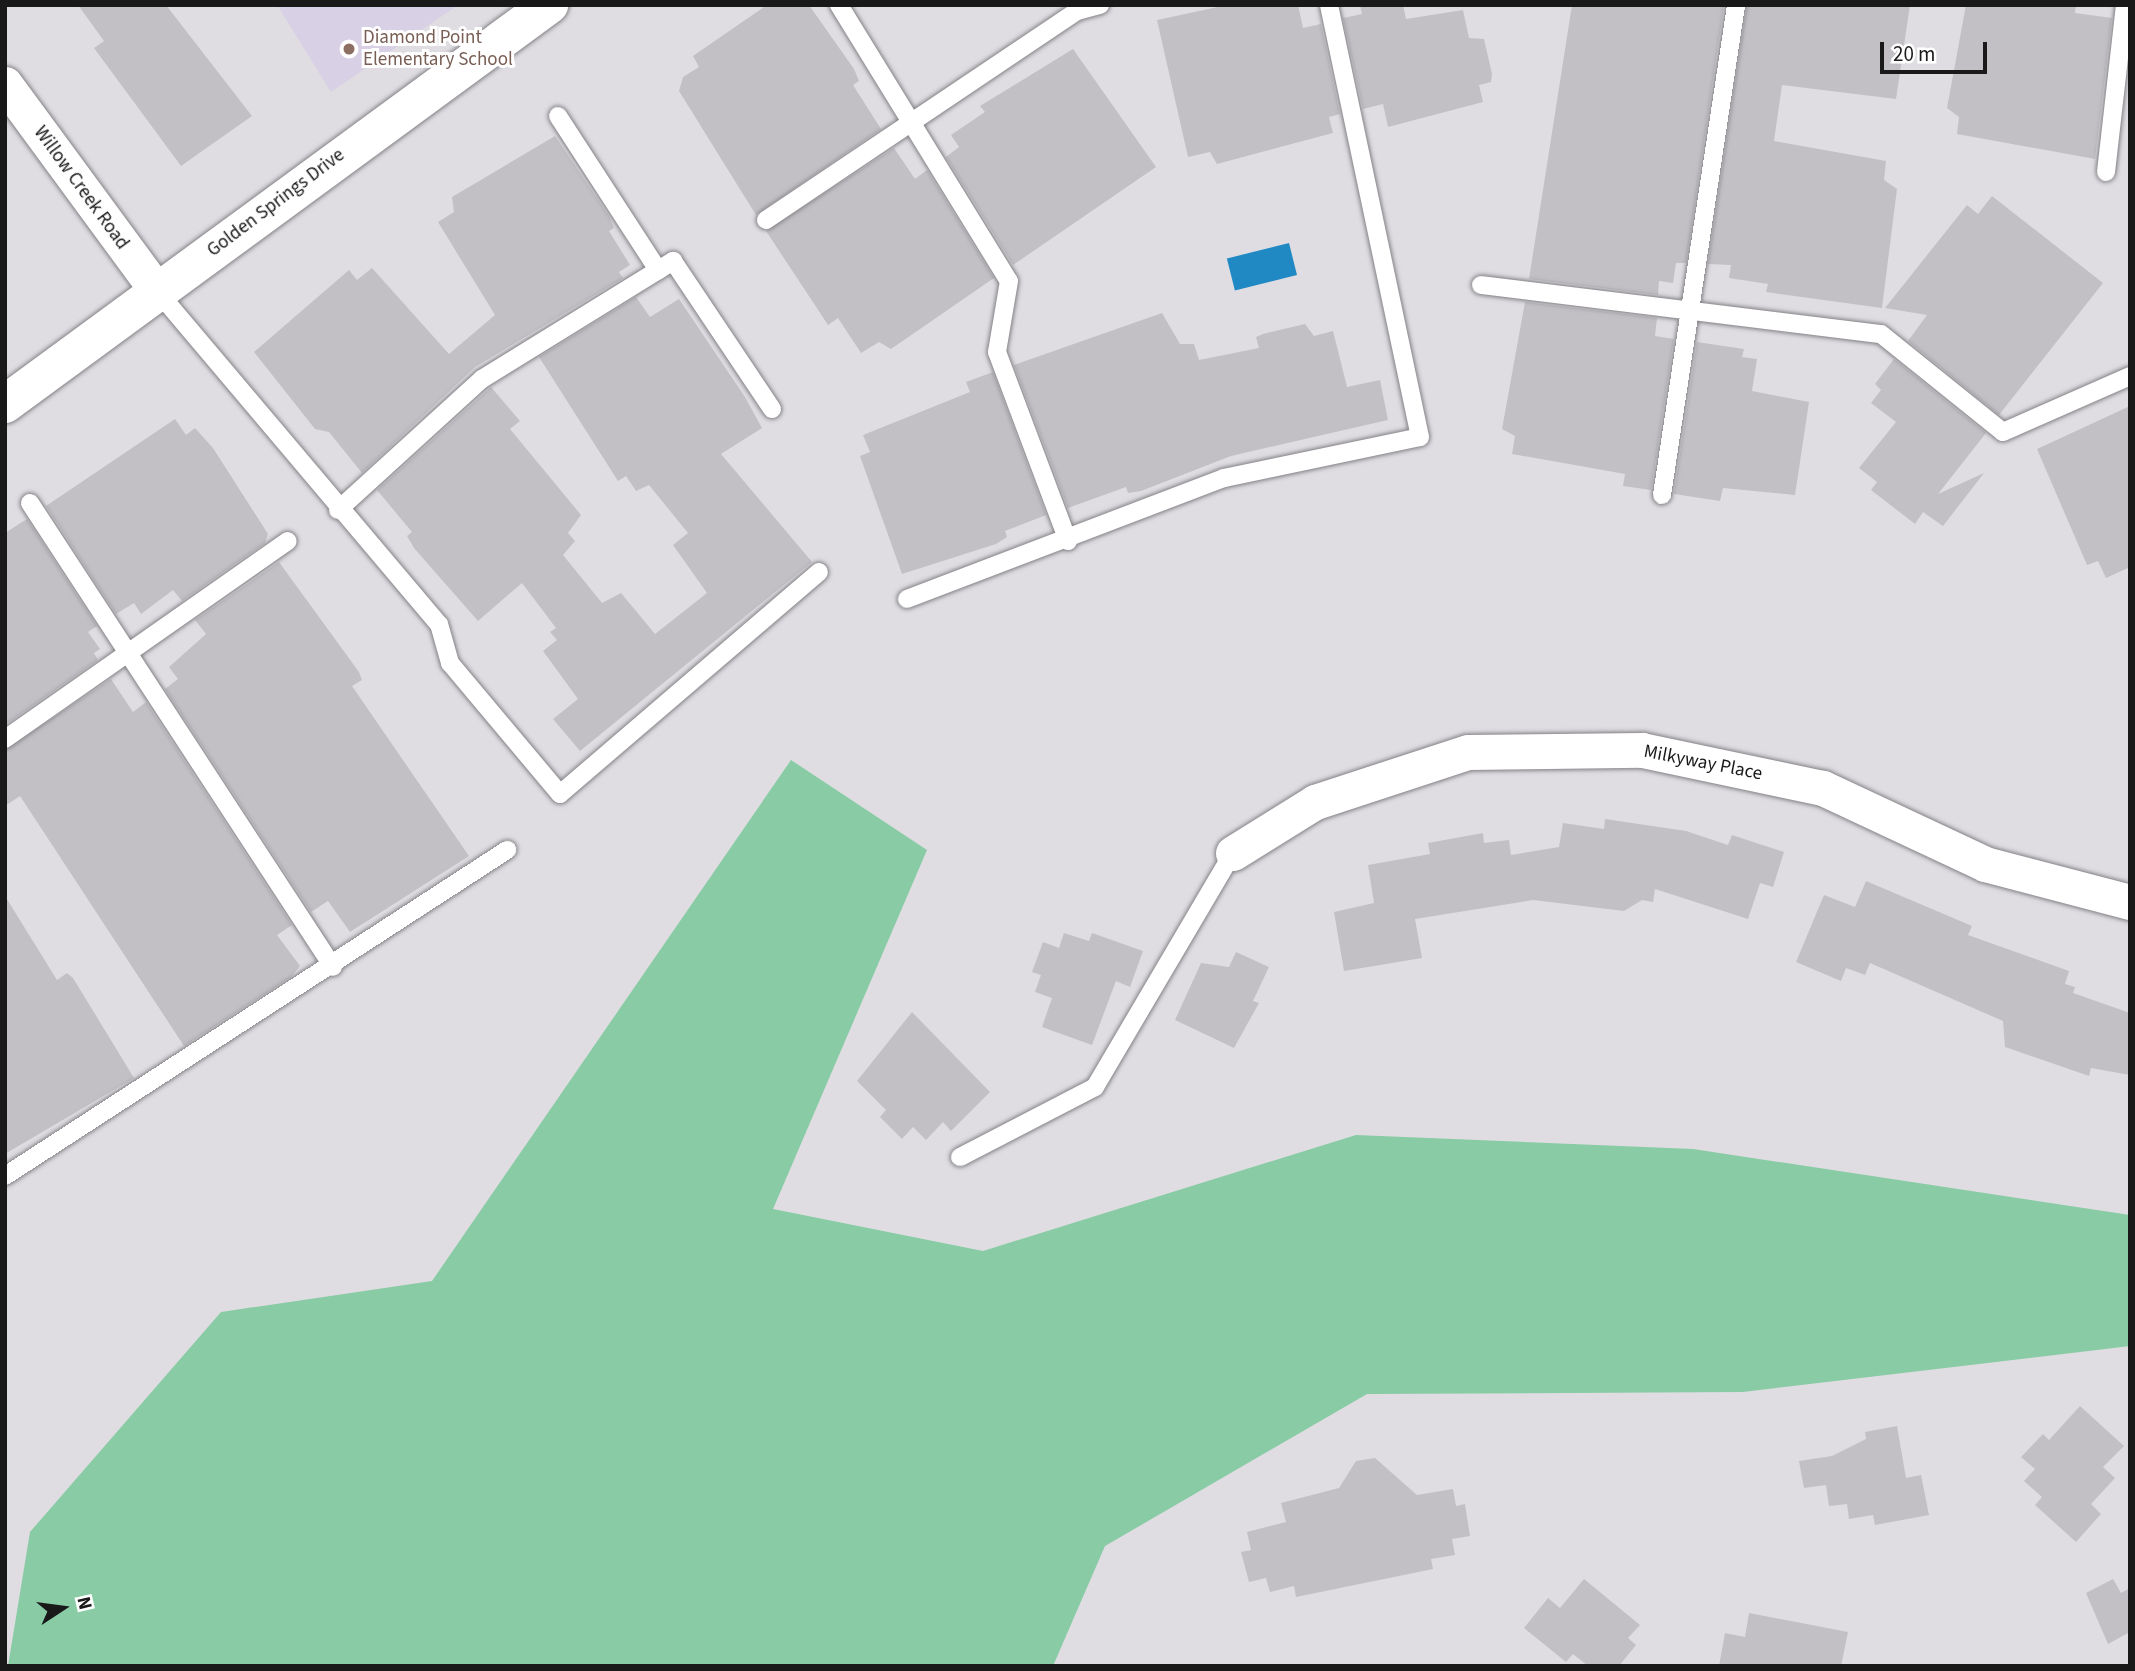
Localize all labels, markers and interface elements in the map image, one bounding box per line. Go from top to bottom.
place label: Diamond Point Elementary School [363,27,513,71]
scale bar [1883,28,1990,72]
text: 20 m [1893,39,1935,69]
marker: Diamond Point Elementary School [341,41,357,57]
street label: Willow Creek Road [29,122,133,254]
street label: Golden Springs Drive [203,144,349,262]
street label: Milkyway Place [1642,740,1764,786]
north arrow [28,1573,98,1643]
text: N [69,1594,99,1612]

